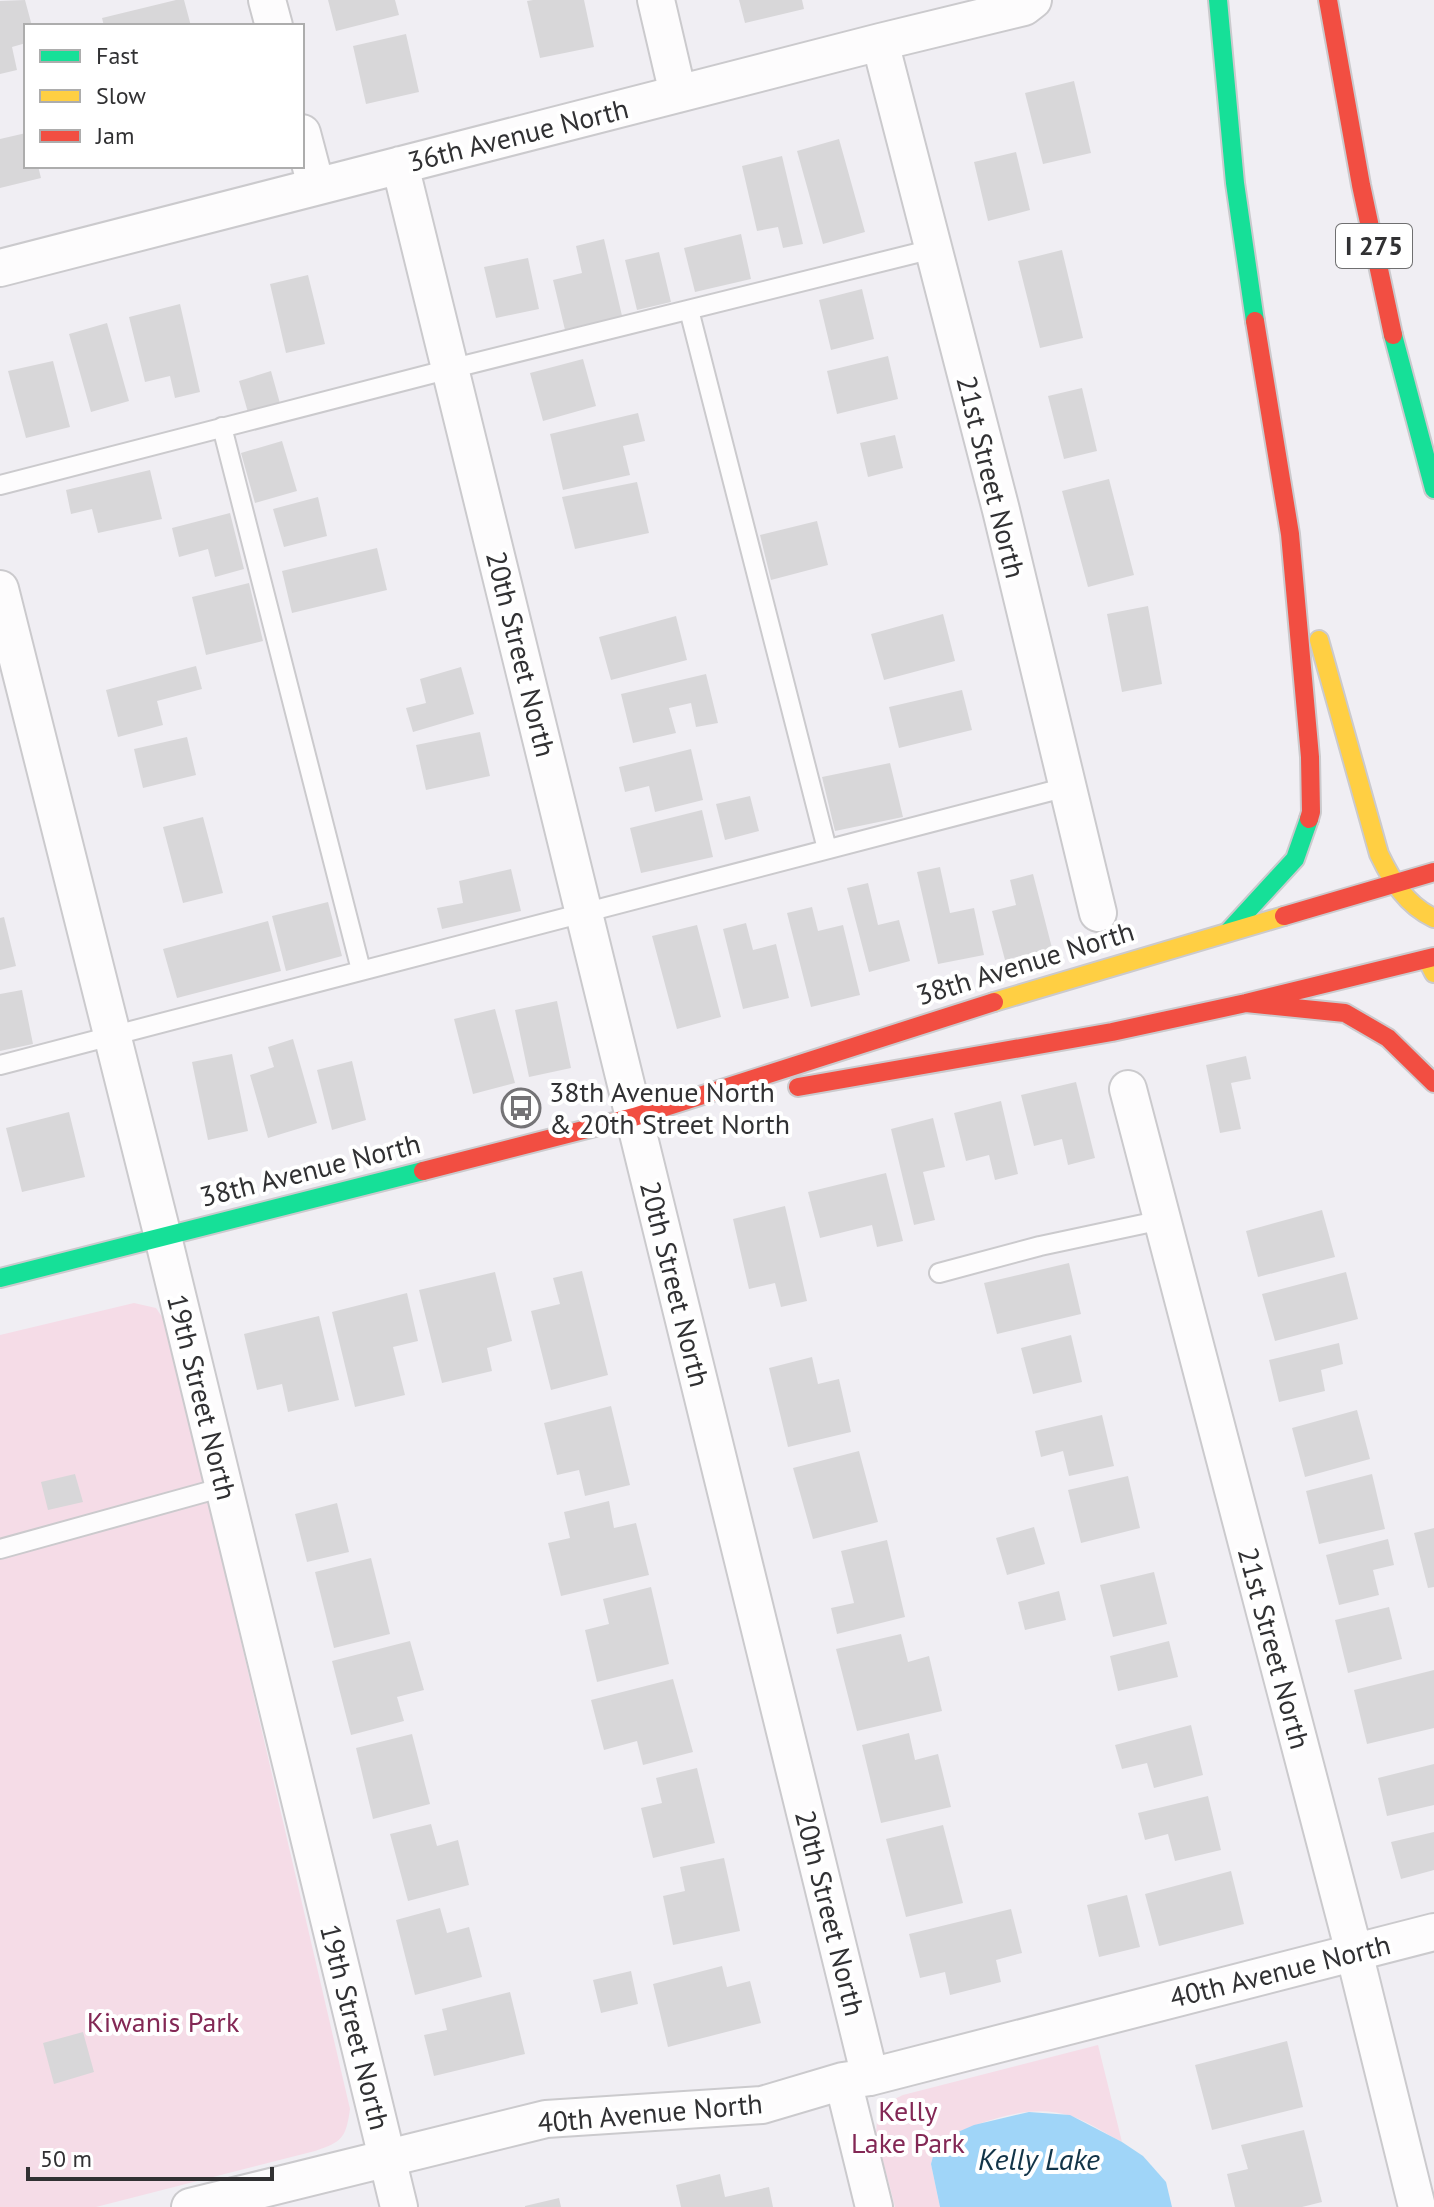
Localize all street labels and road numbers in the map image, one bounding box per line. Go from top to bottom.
street label: 36th Avenue North [404,89,632,180]
road number: I 275 [1336,224,1412,268]
street label: 21st Street North [948,372,1035,582]
street label: 20th Street North [478,547,565,761]
street label: 38th Avenue North [911,912,1138,1013]
street label: 38th Avenue North [196,1124,424,1215]
street label: 20th Street North [632,1177,719,1391]
street label: 19th Street North [159,1290,246,1504]
street label: 21st Street North [1230,1543,1319,1753]
street label: 20th Street North [787,1806,874,2020]
street label: 19th Street North [312,1920,399,2134]
street label: 40th Avenue North [1166,1925,1394,2016]
street label: 40th Avenue North [536,2084,764,2141]

